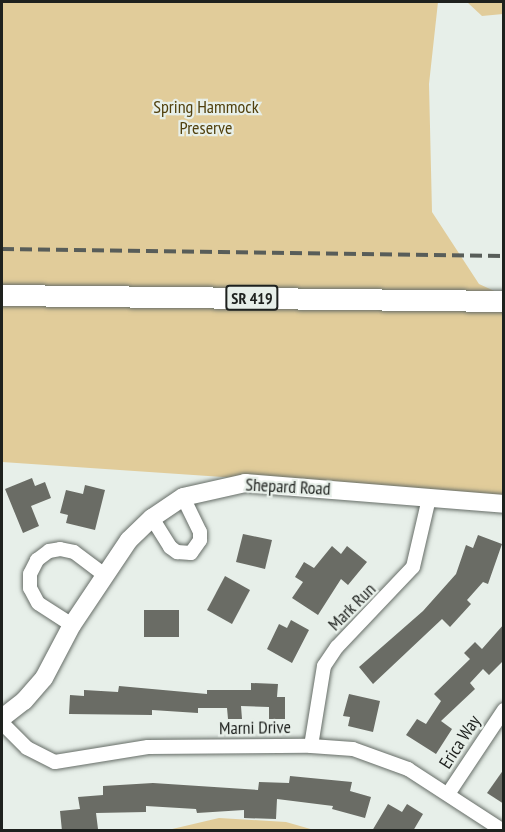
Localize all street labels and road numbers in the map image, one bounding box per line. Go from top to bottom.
road number: SR 419 [225,285,279,311]
street label: Shepard Road [245,474,331,500]
street label: Mark Run [324,579,380,635]
street label: Erica Way [435,711,485,773]
street label: Marni Drive [219,717,291,739]

